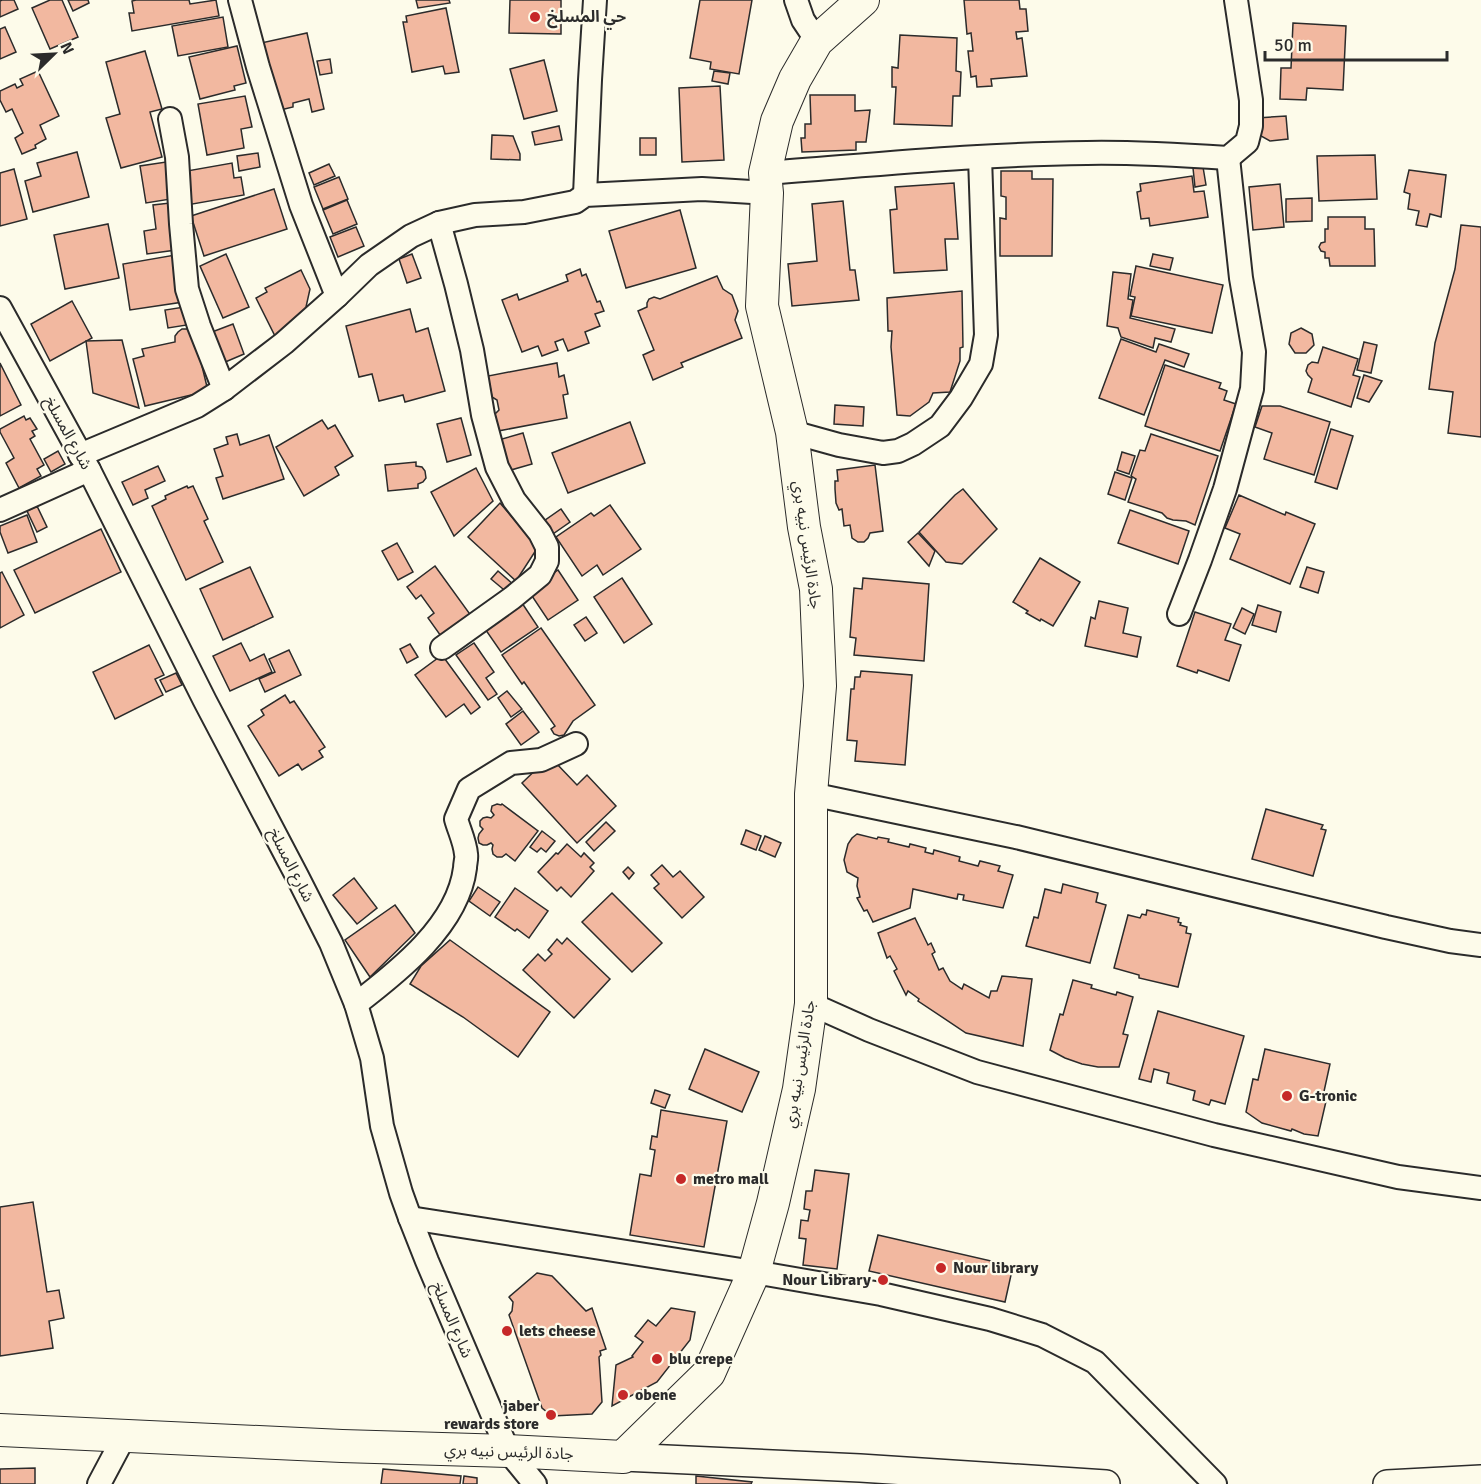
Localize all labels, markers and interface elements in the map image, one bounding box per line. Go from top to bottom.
place label: حي المسلخ [547,7,626,30]
marker: حي المسلخ [528,10,542,24]
north arrow [24,24,84,84]
scale bar [1265,24,1446,62]
text: 50 m [1274,34,1312,56]
text: N [55,39,78,57]
street label: شارع المسلخ [38,393,96,474]
street label: جادة الرئيس نبيه بري [786,479,826,611]
street label: شارع المسلخ [262,824,318,906]
street label: جادة الرئيس نبيه بري [780,998,822,1130]
place label: G-tronic [1299,1086,1357,1106]
marker: G-tronic [1280,1089,1294,1103]
place label: metro mall [693,1169,769,1189]
marker: metro mall [674,1172,688,1186]
place label: Nour library [953,1258,1039,1278]
marker: Nour library [934,1261,948,1275]
place label: Nour Library [782,1270,871,1290]
marker: Nour Library [876,1273,890,1287]
street label: شارع المسلخ [425,1279,477,1362]
place label: lets cheese [519,1321,596,1341]
marker: lets cheese [500,1324,514,1338]
place label: blu crepe [669,1349,733,1369]
marker: blu crepe [650,1352,664,1366]
place label: obene [635,1385,677,1405]
marker: obene [616,1388,630,1402]
place label: jaber rewards store [444,1396,540,1434]
marker: jaber rewards store [544,1408,558,1422]
street label: جادة الرئيس نبيه بري [444,1440,574,1466]

